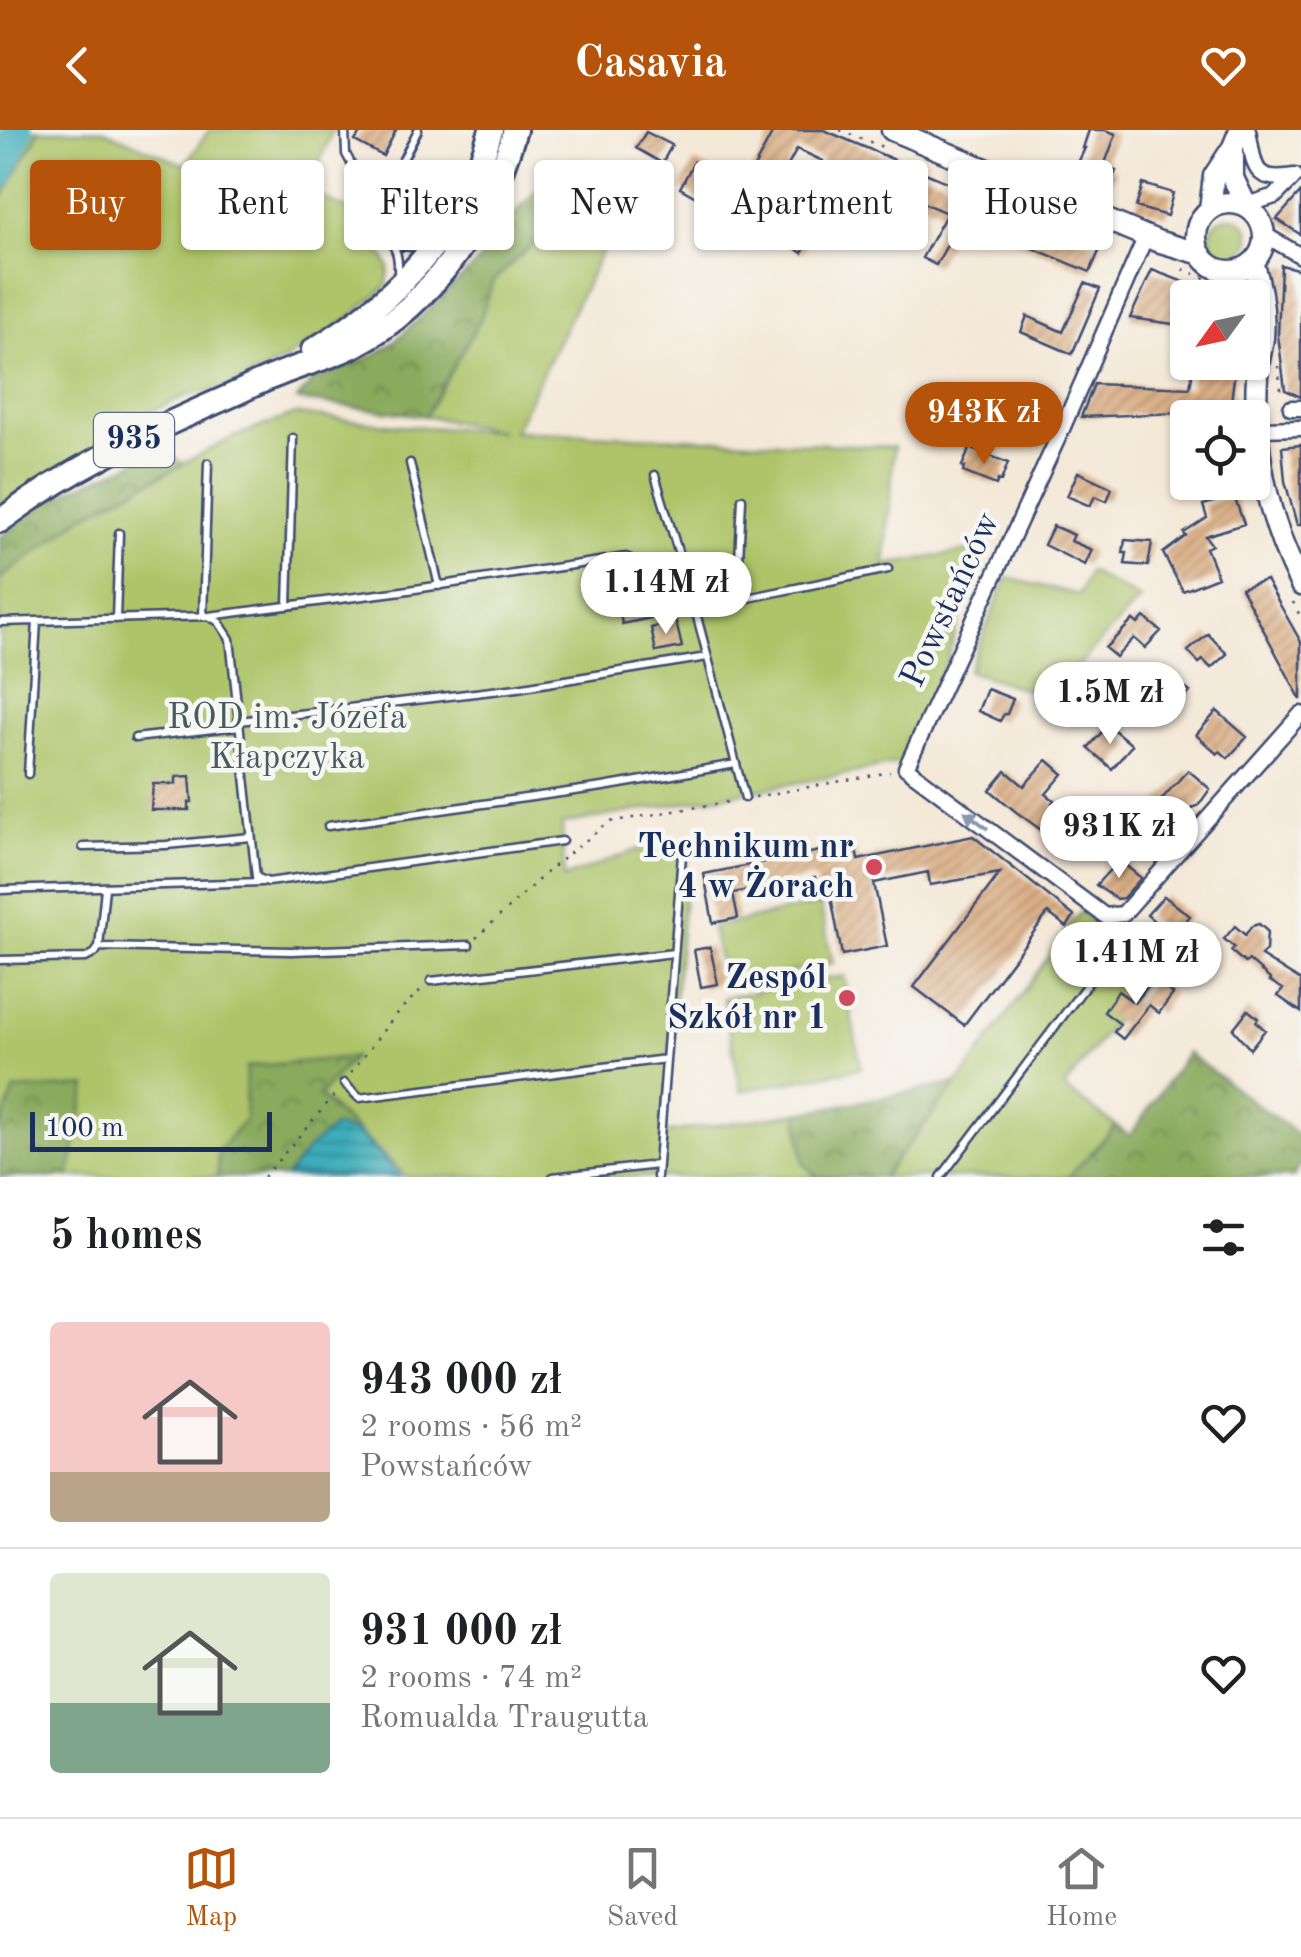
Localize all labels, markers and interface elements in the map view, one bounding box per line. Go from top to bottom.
icon: back [50,38,105,93]
icon: heart [1196,38,1251,93]
text: Casavia [574,42,727,87]
chip: Buy [30,160,161,250]
chip: Rent [181,160,324,250]
chip: Filters [344,160,514,250]
chip: New [534,160,674,250]
chip: Apartment [694,160,928,250]
chip: House [948,160,1113,250]
north arrow [1170,280,1270,380]
map controls [1170,280,1270,500]
pin: 943K zł [892,382,1076,467]
text: 943K zł [927,398,1041,430]
button: locate [1170,400,1270,500]
road number: 935 [94,413,174,467]
street label: Powstańców [895,507,1007,693]
pin: 1.14M zł [563,552,769,637]
text: 1.14M zł [603,568,729,600]
pin: 1.5M zł [1018,662,1202,747]
text: 1.5M zł [1056,678,1164,710]
park label: ROD im. Józefa Kłapczyka [167,701,407,776]
pin: 931K zł [1027,796,1211,881]
one-way arrow [963,811,989,831]
text: 931K zł [1062,812,1176,844]
place label: Technikum nr 4 w Żorach [638,830,854,905]
marker: Technikum nr 4 w Żorach [863,856,885,878]
pin: 1.41M zł [1033,922,1239,1007]
text: 1.41M zł [1073,938,1199,970]
place label: Zespól Szkół nr 1 [667,961,827,1036]
marker: Zespól Szkół nr 1 [836,987,858,1009]
scale bar [30,1107,272,1151]
text: 100 m [45,1115,124,1143]
icon: filters [1196,1210,1251,1265]
text: 5 homes [50,1216,202,1258]
text: 943 000 zł [360,1361,562,1403]
icon: home [130,1362,250,1482]
icon: heart [1196,1395,1251,1450]
text: 2 rooms · 56 m² [360,1412,582,1444]
text: Powstańców [360,1452,533,1484]
text: 931 000 zł [360,1612,562,1654]
icon: home [130,1613,250,1733]
icon: heart [1196,1646,1251,1701]
text: 2 rooms · 74 m² [360,1663,582,1695]
text: Romualda Traugutta [360,1703,649,1735]
tab: Map [184,1841,239,1936]
tab: Saved [607,1841,678,1936]
tab: Home [1046,1841,1117,1936]

